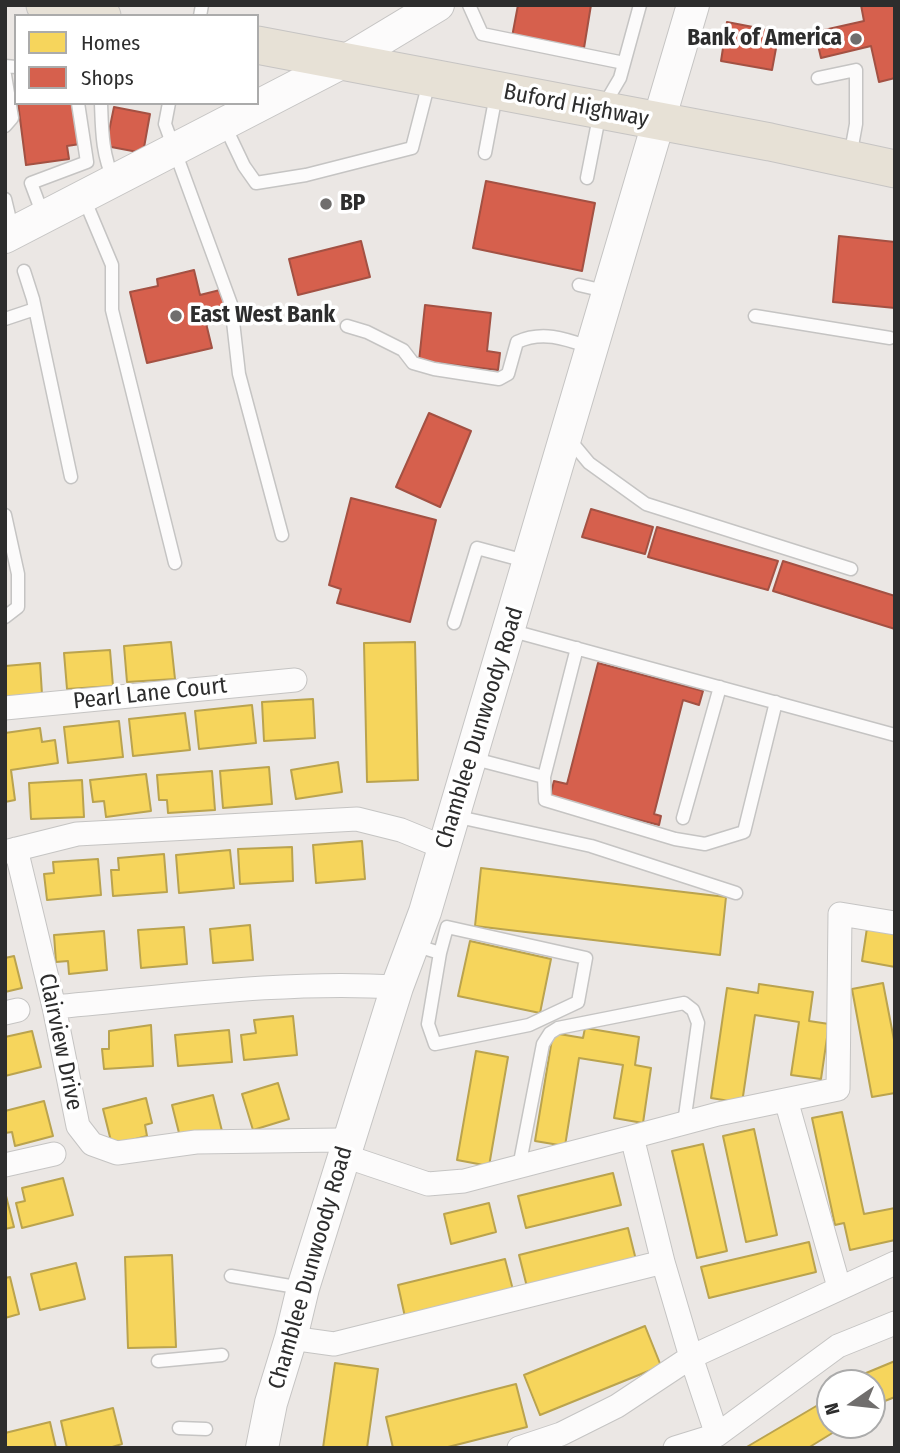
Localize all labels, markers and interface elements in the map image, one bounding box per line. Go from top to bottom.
legend [14,14,259,105]
place label: Bank of America [687,25,842,53]
text: Homes [81,30,140,56]
marker: Bank of America [848,31,864,47]
text: Shops [81,65,134,91]
street label: Buford Highway [501,78,651,134]
place label: BP [340,190,365,218]
marker: BP [318,196,334,212]
place label: East West Bank [190,302,335,330]
marker: East West Bank [168,308,184,324]
street label: Chamblee Dunwoody Road [430,604,530,852]
street label: Pearl Lane Court [72,672,228,716]
street label: Clairview Drive [32,971,88,1113]
street label: Chamblee Dunwoody Road [263,1143,359,1393]
north arrow [816,1369,886,1439]
text: N [820,1400,845,1417]

